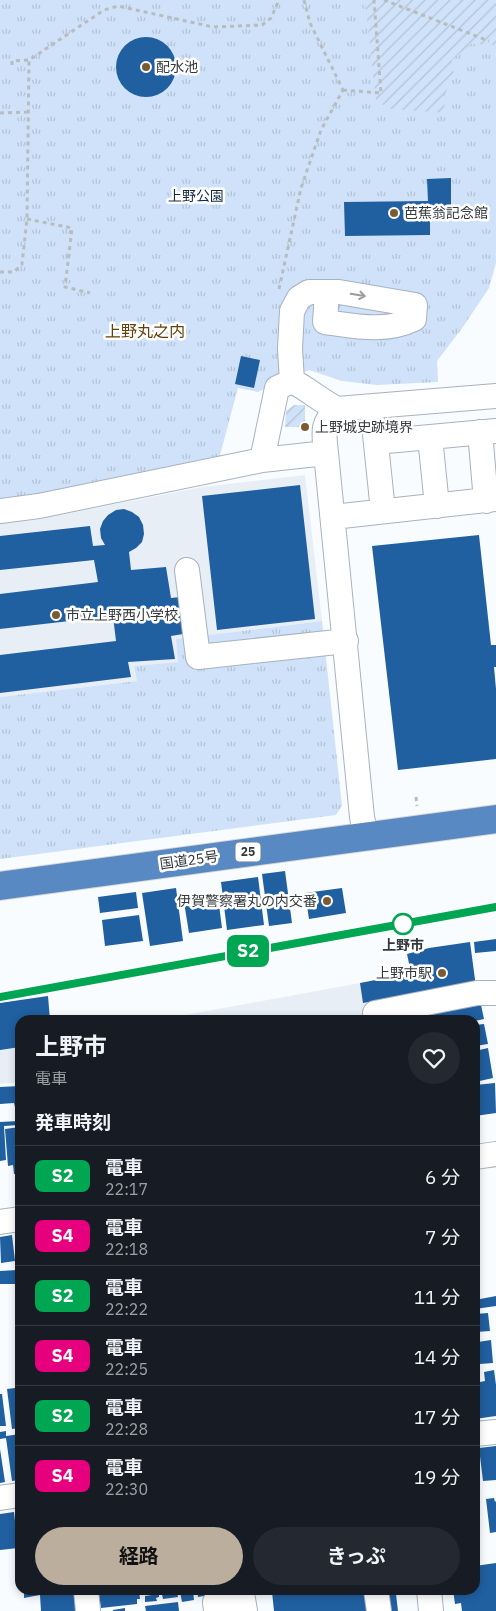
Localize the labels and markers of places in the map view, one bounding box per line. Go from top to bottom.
place label: 配水池 [156,58,198,76]
marker: 配水池 [140,61,152,73]
place label: 芭蕉翁記念館 [404,204,488,222]
marker: 芭蕉翁記念館 [388,207,400,219]
place label: 上野城史跡境界 [315,418,413,436]
marker: 上野城史跡境界 [299,421,311,433]
place label: 市立上野西小学校 [66,606,178,624]
marker: 市立上野西小学校 [50,609,62,621]
place label: 伊賀警察署丸の内交番 [177,892,317,910]
marker: 伊賀警察署丸の内交番 [321,895,333,907]
marker: 上野市 [392,913,414,935]
place label: 上野市 [382,936,424,954]
place label: 上野市駅 [376,964,432,982]
marker: 上野市駅 [436,967,448,979]

